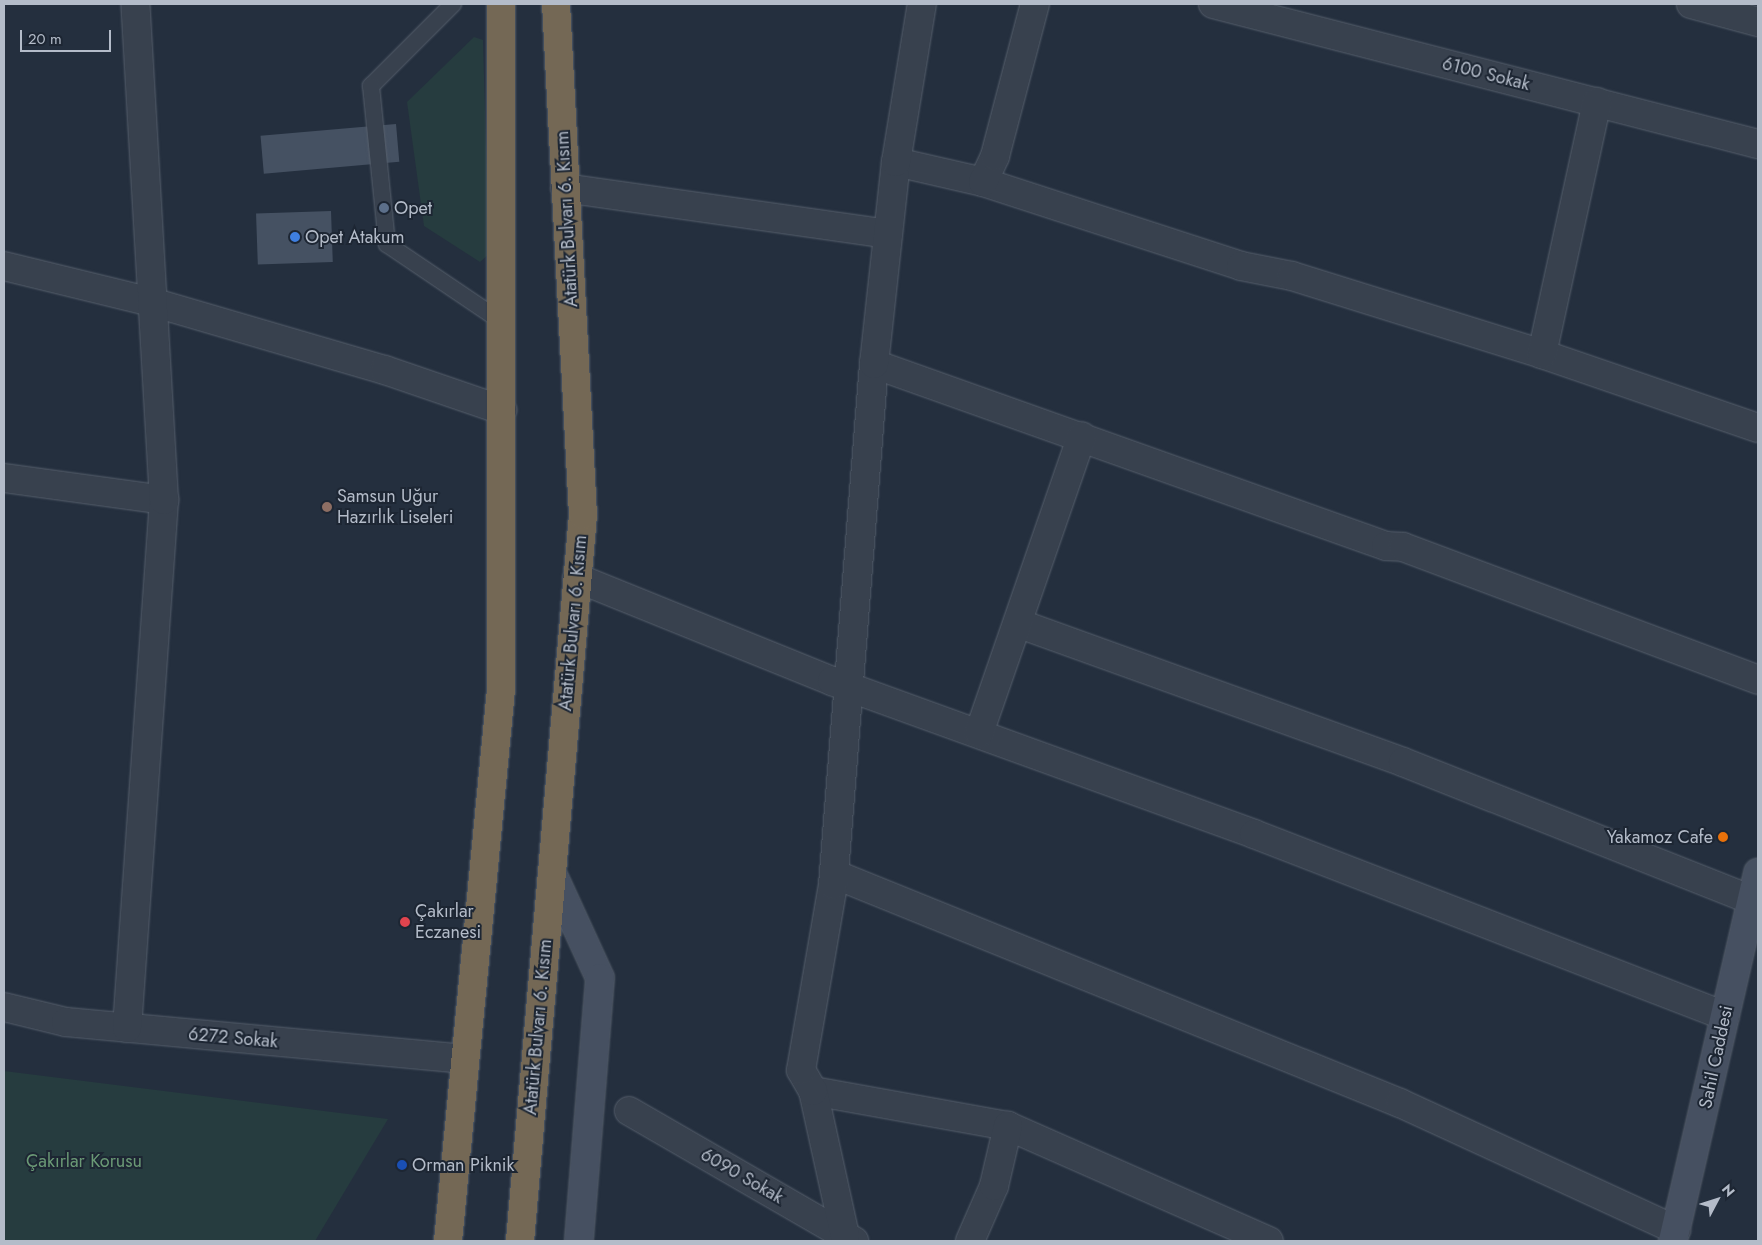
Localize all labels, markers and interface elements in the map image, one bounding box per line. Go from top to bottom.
scale bar [22,20,114,52]
text: 20 m [28,28,62,50]
street label: 6100 Sokak [1440,53,1532,95]
street label: Atatürk Bulvarı 6. Kısım [552,130,582,308]
place label: Opet [394,197,432,219]
marker: Opet [378,202,390,214]
place label: Opet Atakum [305,226,405,248]
marker: Opet Atakum [289,231,301,243]
place label: Samsun Uğur Hazırlık Liseleri [337,486,453,528]
marker: Samsun Uğur Hazırlık Liseleri [321,501,333,513]
street label: Atatürk Bulvarı 6. Kısım [555,534,591,712]
place label: Yakamoz Cafe [1607,826,1713,848]
marker: Yakamoz Cafe [1717,831,1729,843]
place label: Çakırlar Eczanesi [415,901,481,944]
marker: Çakırlar Eczanesi [399,916,411,928]
street label: Atatürk Bulvarı 6. Kısım [520,938,556,1116]
street label: Sahil Caddesi [1695,1003,1737,1111]
street label: 6272 Sokak [187,1023,279,1053]
street label: 6090 Sokak [697,1144,787,1208]
park label: Çakırlar Korusu [26,1150,142,1172]
place label: Orman Piknik [412,1154,514,1176]
marker: Orman Piknik [396,1159,408,1171]
north arrow [1692,1175,1742,1225]
text: N [1717,1180,1740,1201]

